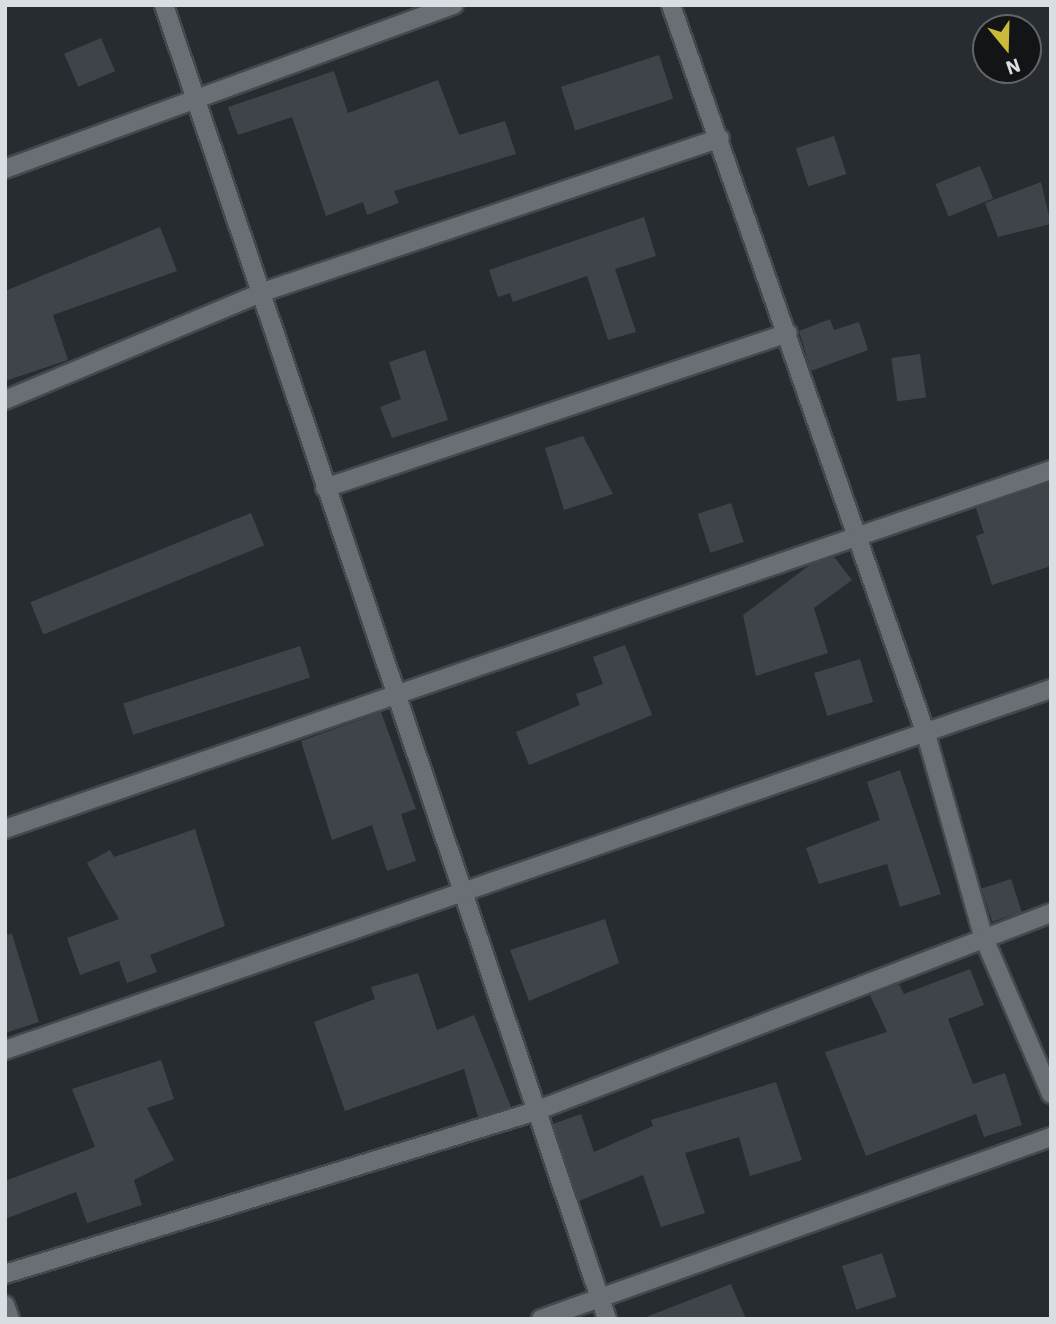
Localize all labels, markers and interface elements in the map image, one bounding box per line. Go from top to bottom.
north arrow [972,14,1042,84]
text: N [1003,53,1024,81]

